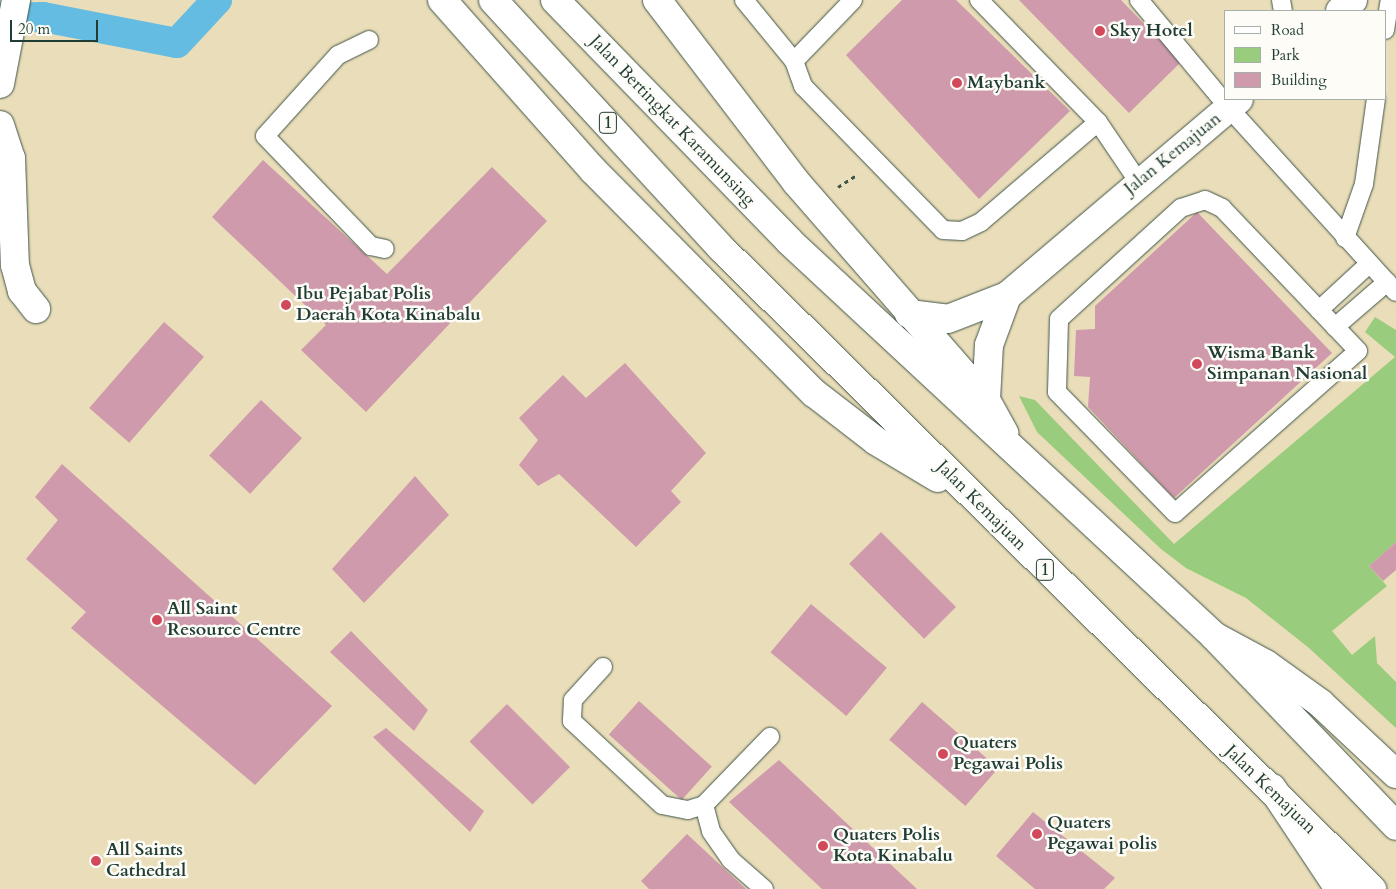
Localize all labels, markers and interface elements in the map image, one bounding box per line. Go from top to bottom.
scale bar [12,10,100,42]
legend [1224,10,1386,100]
text: 20 m [18,19,50,39]
place label: Sky Hotel [1110,20,1193,42]
text: Road [1271,20,1304,40]
marker: Sky Hotel [1094,25,1106,37]
street label: Jalan Bertingkat Karamunsing [585,31,759,211]
text: Park [1271,45,1300,65]
text: Building [1271,70,1327,90]
place label: Maybank [967,72,1046,94]
marker: Maybank [951,77,963,89]
street label: Jalan Kemajuan [1120,108,1226,200]
road number: 1 [598,110,618,136]
place label: Ibu Pejabat Polis Daerah Kota Kinabalu [296,284,481,326]
marker: Ibu Pejabat Polis Daerah Kota Kinabalu [280,299,292,311]
place label: Wisma Bank Simpanan Nasional [1207,343,1367,386]
marker: Wisma Bank Simpanan Nasional [1191,358,1203,370]
street label: Jalan Kemajuan [931,456,1031,556]
road number: 1 [1035,556,1055,584]
place label: All Saint Resource Centre [167,599,301,642]
marker: All Saint Resource Centre [151,614,163,626]
place label: Quaters Pegawai Polis [953,733,1063,776]
street label: Jalan Kemajuan [1220,741,1320,839]
marker: Quaters Pegawai Polis [937,748,949,760]
place label: Quaters Pegawai polis [1047,813,1157,856]
place label: Quaters Polis Kota Kinabalu [833,825,953,868]
marker: Quaters Pegawai polis [1031,828,1043,840]
place label: All Saints Cathedral [106,840,186,882]
marker: Quaters Polis Kota Kinabalu [817,840,829,852]
marker: All Saints Cathedral [90,855,102,867]

